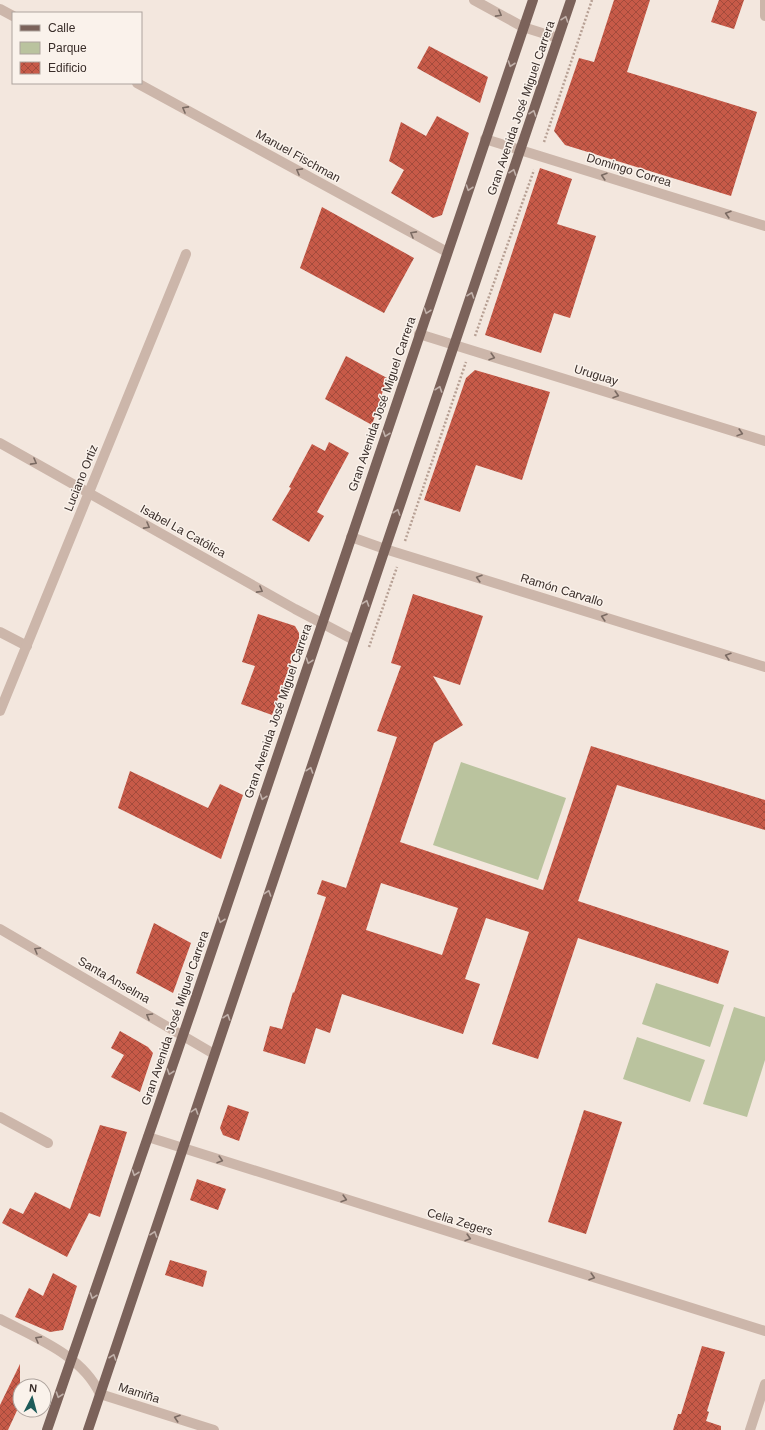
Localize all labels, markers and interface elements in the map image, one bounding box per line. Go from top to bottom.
one-way arrow [495,9,502,16]
legend [12,12,142,84]
one-way arrow [560,16,568,23]
street label: Gran Avenida José Miguel Carrera [484,18,558,197]
text: Calle [48,21,76,35]
text: Parque [48,41,87,55]
text: Edificio [48,61,87,75]
one-way arrow [507,61,516,68]
one-way arrow [181,107,189,114]
one-way arrow [528,110,537,117]
street label: Manuel Fischman [253,127,343,185]
street label: Domingo Correa [585,150,673,190]
one-way arrow [508,168,517,175]
one-way arrow [296,169,303,176]
one-way arrow [600,172,607,181]
one-way arrow [465,184,474,191]
one-way arrow [724,211,731,219]
one-way arrow [410,231,417,238]
one-way arrow [467,291,475,298]
one-way arrow [424,307,432,314]
street label: Gran Avenida José Miguel Carrera [345,314,419,493]
one-way arrow [488,352,495,361]
street label: Uruguay [572,362,620,388]
one-way arrow [435,386,443,393]
one-way arrow [612,390,619,399]
one-way arrow [736,428,743,437]
one-way arrow [382,430,390,437]
street label: Luciano Ortiz [61,443,101,513]
one-way arrow [30,457,37,464]
street label: Isabel La Católica [138,502,228,560]
one-way arrow [392,509,401,516]
one-way arrow [143,522,150,529]
street label: Ramón Carvallo [519,571,605,609]
one-way arrow [476,574,483,583]
one-way arrow [256,585,263,592]
one-way arrow [361,600,370,607]
one-way arrow [600,613,607,622]
street label: Gran Avenida José Miguel Carrera [241,621,315,800]
one-way arrow [724,652,731,660]
one-way arrow [305,657,314,664]
one-way arrow [305,767,314,774]
one-way arrow [259,794,268,801]
one-way arrow [264,890,272,897]
one-way arrow [218,917,226,924]
street label: Gran Avenida José Miguel Carrera [138,928,212,1107]
one-way arrow [34,948,41,955]
street label: Santa Anselma [76,954,153,1006]
one-way arrow [146,1013,153,1020]
one-way arrow [222,1013,231,1020]
one-way arrow [166,1069,175,1076]
one-way arrow [191,1108,199,1115]
one-way arrow [217,1155,224,1164]
one-way arrow [131,1170,140,1177]
one-way arrow [341,1194,348,1203]
street label: Celia Zegers [425,1205,495,1239]
one-way arrow [149,1231,158,1238]
one-way arrow [465,1233,472,1242]
one-way arrow [589,1272,596,1281]
one-way arrow [89,1293,98,1300]
one-way arrow [35,1336,42,1344]
one-way arrow [108,1354,116,1361]
north arrow [12,1378,52,1418]
street label: Mamiña [117,1380,162,1406]
text: N [28,1382,38,1394]
one-way arrow [55,1391,64,1398]
one-way arrow [173,1414,180,1423]

